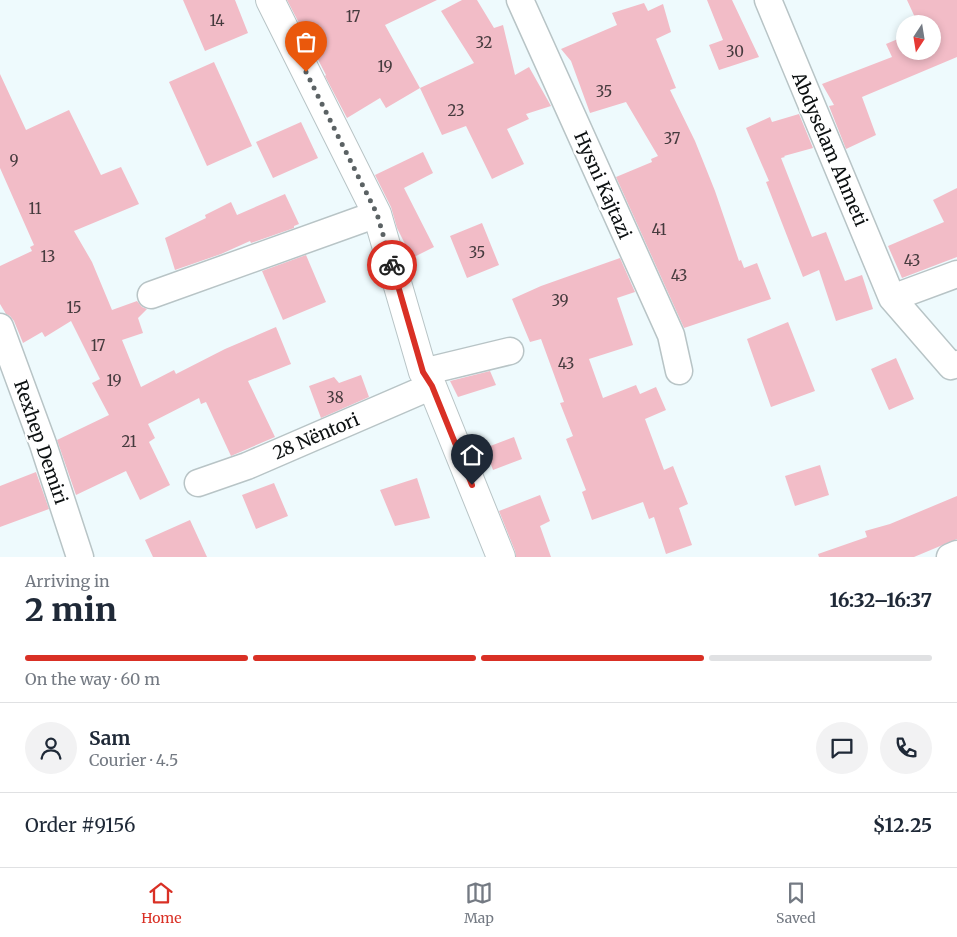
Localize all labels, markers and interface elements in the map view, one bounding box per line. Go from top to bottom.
house number: 17 [346,7,361,26]
house number: 14 [209,11,225,30]
north arrow [896,15,941,60]
map controls [896,15,941,60]
pin [285,21,327,72]
icon: bag [292,28,320,56]
house number: 32 [475,33,493,52]
house number: 30 [726,42,744,61]
house number: 19 [377,57,393,76]
street label: Abdyselam Ahmeti [787,67,873,230]
house number: 35 [596,82,612,101]
house number: 23 [448,101,464,120]
street label: Hysni Kajtazi [569,128,637,242]
house number: 37 [664,129,681,148]
house number: 9 [9,151,19,170]
house number: 11 [28,199,42,218]
house number: 41 [652,220,667,239]
courier [367,240,417,290]
house number: 35 [469,243,485,262]
house number: 13 [41,247,55,266]
icon: bike [378,251,406,279]
house number: 43 [904,251,920,270]
house number: 43 [671,266,687,285]
house number: 39 [551,291,569,310]
house number: 15 [66,298,82,317]
house number: 17 [91,336,106,355]
house number: 43 [558,354,574,373]
house number: 19 [106,371,122,390]
street label: Rexhep Demiri [9,377,73,507]
house number: 38 [326,388,344,407]
street label: 28 Nëntori [269,407,363,464]
house number: 21 [121,432,137,451]
pin [451,434,493,485]
icon: home [458,441,486,469]
text: Arriving in [25,571,110,591]
text: 16:32–16:37 [830,588,932,612]
text: 2 min [25,590,117,630]
text: On the way · 60 m [25,669,160,689]
button: person [25,722,77,774]
button: chat [816,722,868,774]
button: phone [880,722,932,774]
text: Sam [89,726,130,750]
text: Courier · 4.5 [89,750,178,770]
text: Order #9156 [25,813,136,837]
text: $12.25 [873,813,932,837]
tab: Home [141,879,182,927]
tab: Map [464,879,494,927]
tab: Saved [776,879,816,927]

